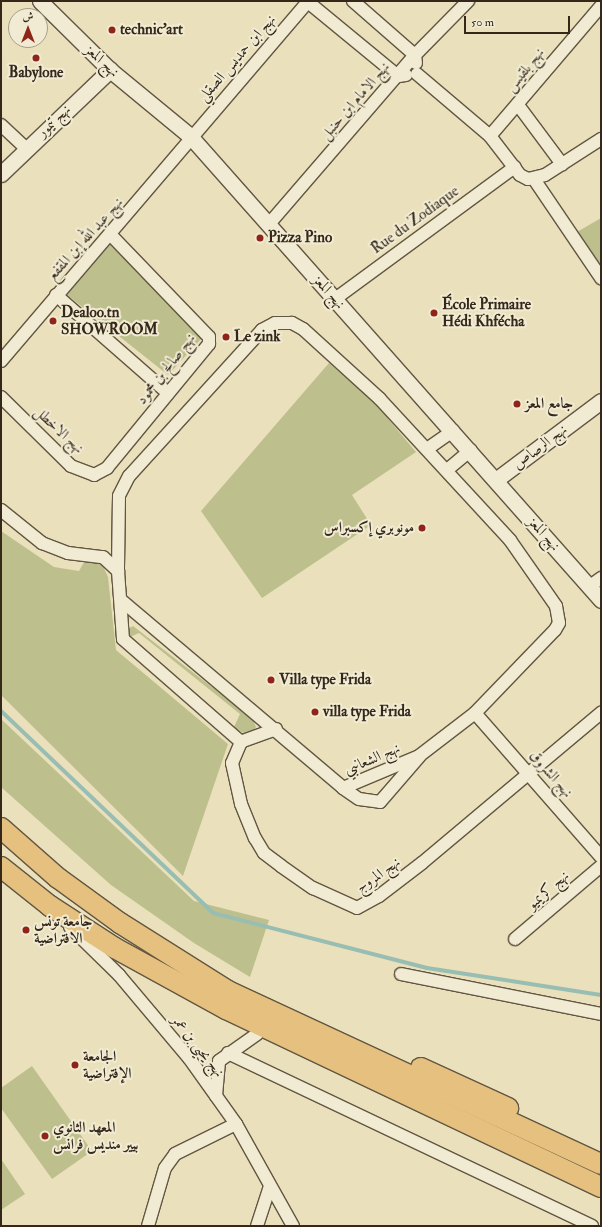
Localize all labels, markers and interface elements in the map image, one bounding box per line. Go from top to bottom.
north arrow [8,8,48,48]
scale bar [466,8,572,34]
text: ش [23,10,33,23]
street label: نهج ابن حمديس الصقلي [194,11,280,105]
text: 50 m [471,15,494,30]
place label: technic'art [120,21,183,39]
marker: technic'art [107,25,117,35]
street label: نهج المعز [81,41,123,81]
street label: نهج بلقيس [502,44,548,96]
marker: Babylone [31,53,41,63]
street label: نهج الامام ابن حنبل [316,58,394,144]
place label: Babylone [9,64,63,82]
street label: نهج تيمور [33,101,75,141]
street label: Rue du Zodiaque [368,182,462,258]
street label: نهج عبد الله إبن المقفع [43,194,127,284]
place label: Pizza Pino [268,229,332,247]
marker: Pizza Pino [255,233,265,243]
street label: نهج المعز [309,271,349,313]
place label: École Primaire Hédi Khfécha [442,295,531,330]
place label: Dealoo.tn SHOWROOM [61,303,158,338]
marker: École Primaire Hédi Khfécha [429,308,439,318]
marker: Dealoo.tn SHOWROOM [48,316,58,326]
place label: Le zink [234,328,280,346]
street label: نهج صالح بن محمود [133,330,199,408]
marker: Le zink [221,332,231,342]
place label: جامع المعز [525,395,573,413]
marker: جامع المعز [512,399,522,409]
street label: نهج الاخطل [30,403,88,457]
street label: نهج الرصاص [509,421,571,473]
street label: نهج المعز [524,513,564,555]
place label: مونوبري إكسبراس [324,519,414,537]
marker: مونوبري إكسبراس [417,523,427,533]
place label: Villa type Frida [279,671,371,689]
marker: Villa type Frida [266,675,276,685]
place label: villa type Frida [323,703,411,721]
marker: villa type Frida [310,707,320,717]
street label: نهج الشعانبي [341,739,403,779]
street label: نهج الشروق [526,747,576,801]
street label: نهج المروج [352,853,404,897]
street label: نهج كريميو [523,867,573,913]
place label: جامعة تونس الافتراضية [34,912,92,947]
marker: جامعة تونس الافتراضية [21,925,31,935]
street label: نهج يحيى بن عمر [168,1011,228,1081]
place label: الجامعة الإفتراضية [83,1047,132,1082]
marker: الجامعة الإفتراضية [70,1060,80,1070]
place label: المعهد الثانوي بيير منديس فرانس [53,1118,139,1153]
marker: المعهد الثانوي بيير منديس فرانس [40,1131,50,1141]

